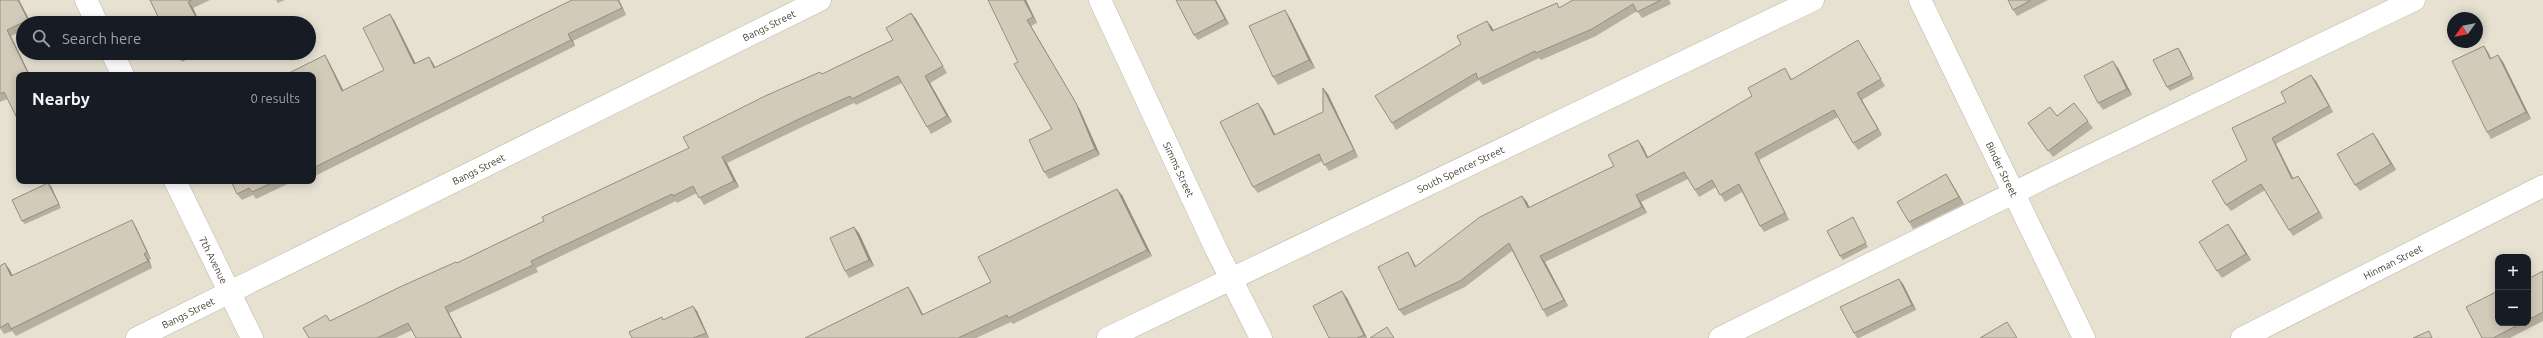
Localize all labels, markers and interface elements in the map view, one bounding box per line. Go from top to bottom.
street label: Bangs Street [741,8,797,43]
north arrow [2447,12,2483,48]
search box [16,16,316,60]
icon: search [30,27,52,49]
text: Search here [62,30,141,47]
text: Nearby [32,89,90,108]
text: 0 results [250,91,300,105]
street label: Simms Street [1161,140,1197,199]
street label: Binder Street [1984,140,2020,199]
street label: South Spencer Street [1415,143,1506,195]
street label: Bangs Street [450,151,507,187]
street label: 7th Avenue [198,235,230,285]
street label: Hinman Street [2361,242,2424,281]
map controls [2495,254,2531,326]
button: + [2495,254,2531,290]
button: − [2495,290,2531,326]
street label: Bangs Street [160,295,216,330]

